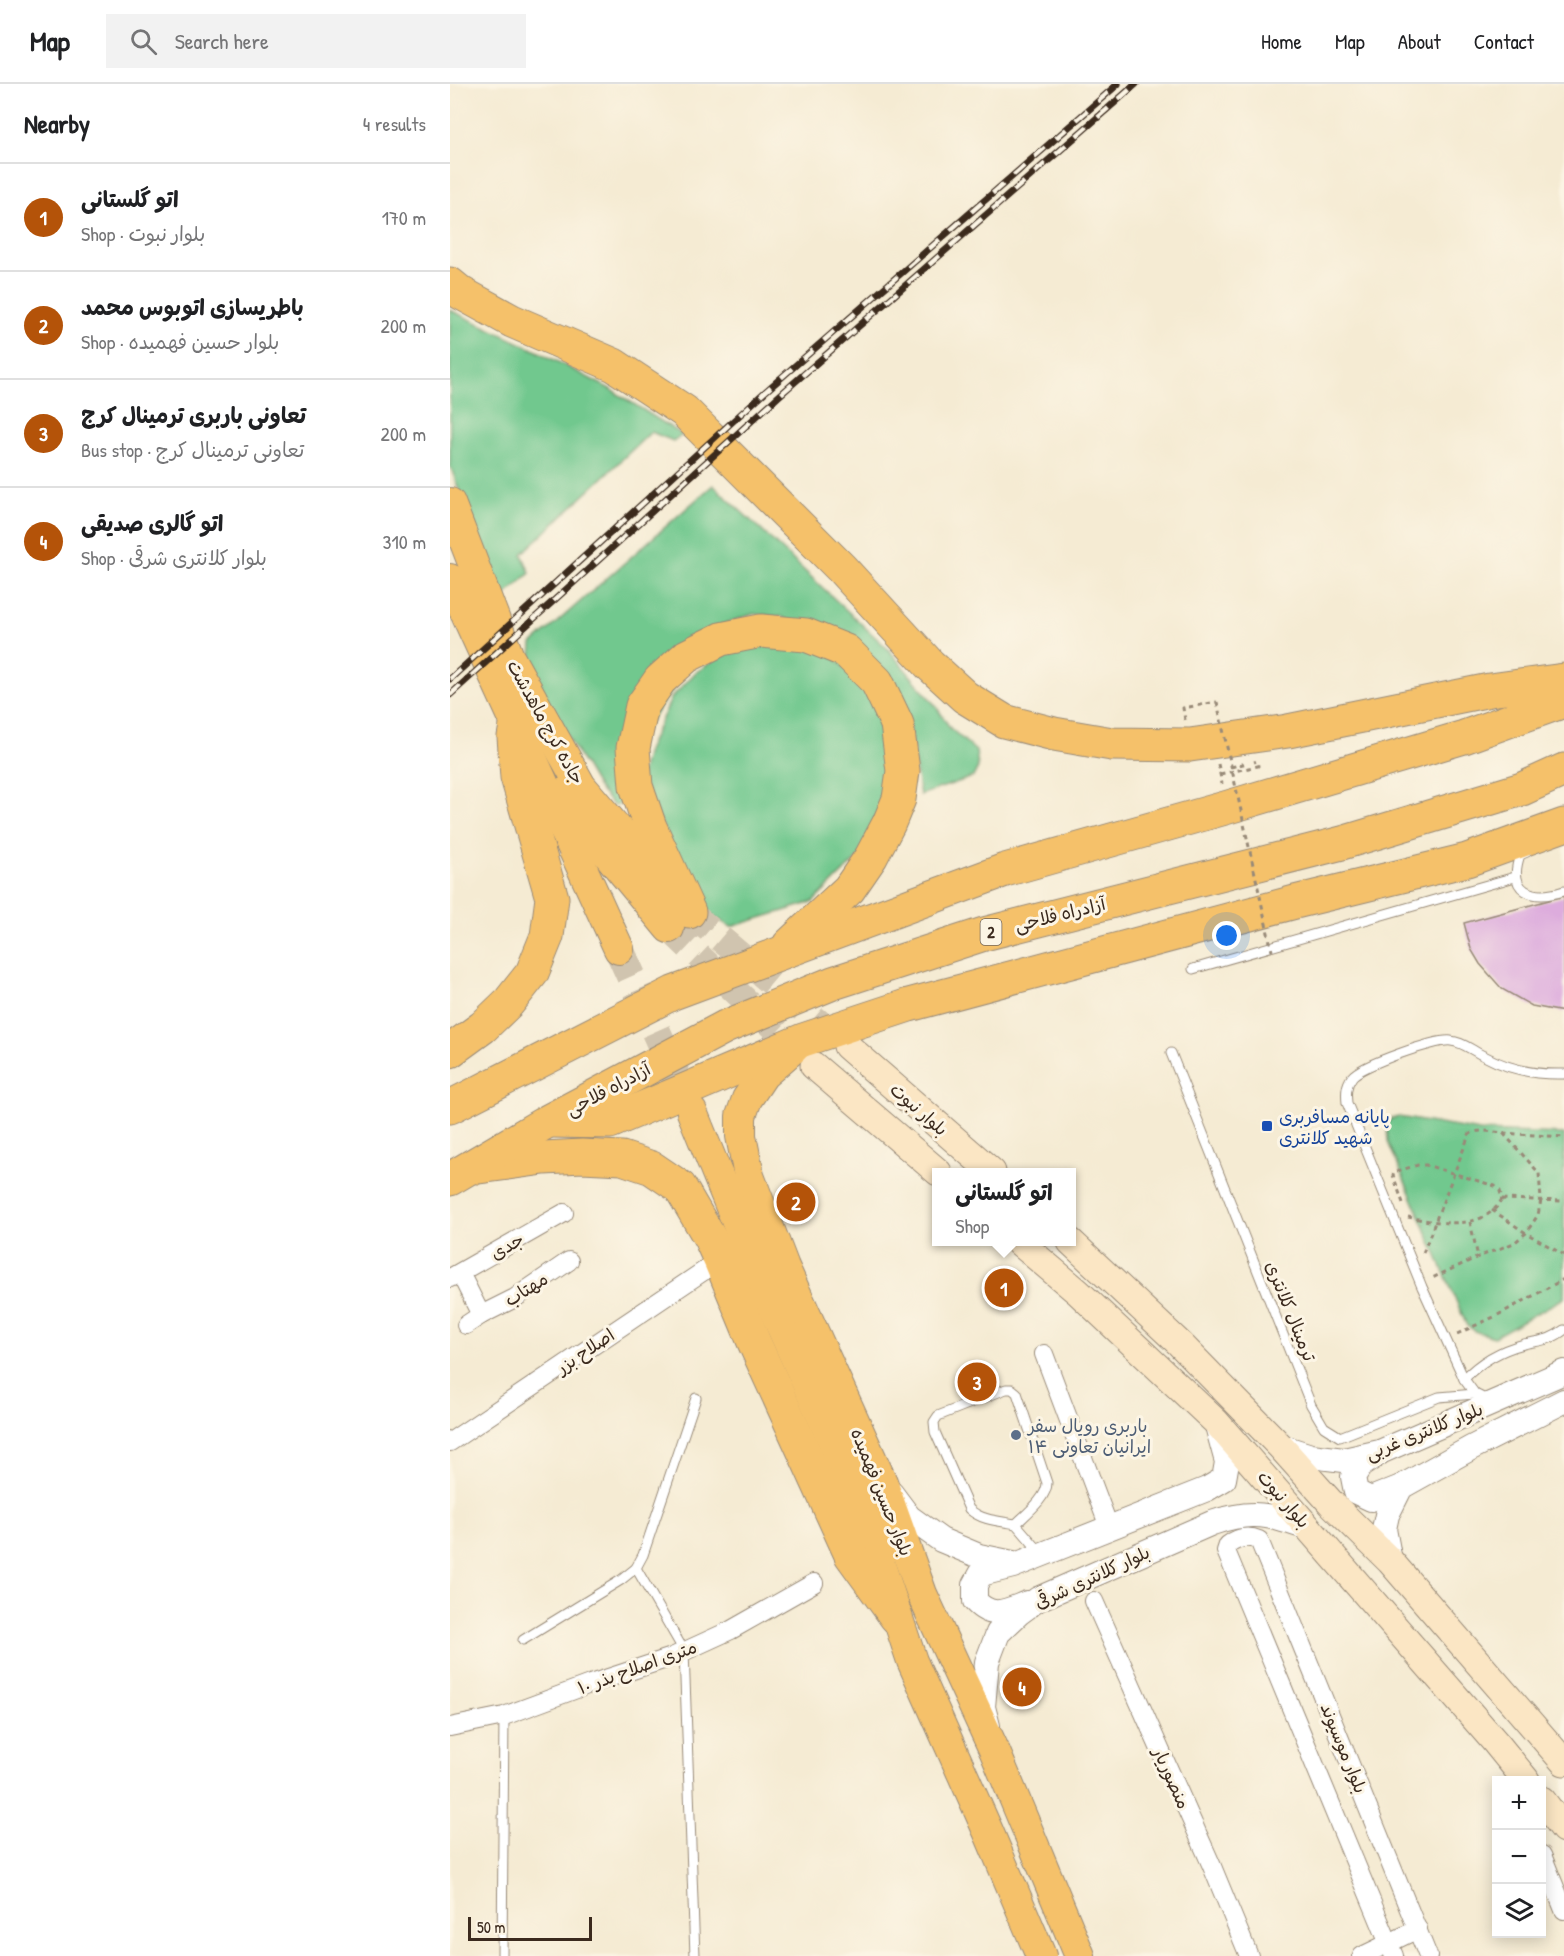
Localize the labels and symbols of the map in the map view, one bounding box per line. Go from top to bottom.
street label: جاده کرج ماهدشت [501,655,591,789]
street label: آزادراه فلاحی [1012,890,1110,937]
road number: 2 [980,919,1002,945]
your location [1212,921,1241,950]
street label: آزادراه فلاحی [561,1055,656,1122]
street label: بلوار نبوت [885,1077,953,1141]
place label: پایانه مسافربری شهید کلانتری [1279,1104,1390,1150]
marker: پایانه مسافربری شهید کلانتری [1260,1119,1274,1133]
pin: 2 [776,1180,816,1224]
street label: جدی [486,1226,528,1266]
street label: ترمینال کلانتری [1260,1257,1323,1365]
street label: مهتاب [499,1266,553,1312]
pin: 1 [984,1266,1024,1310]
street label: اصلاح بزر [549,1322,619,1381]
pin: 3 [958,1360,996,1404]
street label: بلوار کلانتری غربی [1362,1396,1486,1466]
place label: باربری رویال سفر ایرانیان تعاونی ۱۴ [1026,1413,1151,1459]
street label: بلوار حسین فهمیده [845,1424,919,1560]
marker: باربری رویال سفر ایرانیان تعاونی ۱۴ [1009,1428,1023,1442]
street label: بلوار نبوت [1252,1465,1316,1533]
street label: بلوار کلانتری شرقی [1030,1539,1154,1615]
street label: ۱۰ متری اصلاح بذر [574,1634,700,1700]
pin: 4 [1002,1664,1042,1710]
street label: بلوار موسیوند [1315,1699,1373,1797]
street label: منصوریار [1147,1741,1197,1813]
scale bar [468,1914,592,1942]

